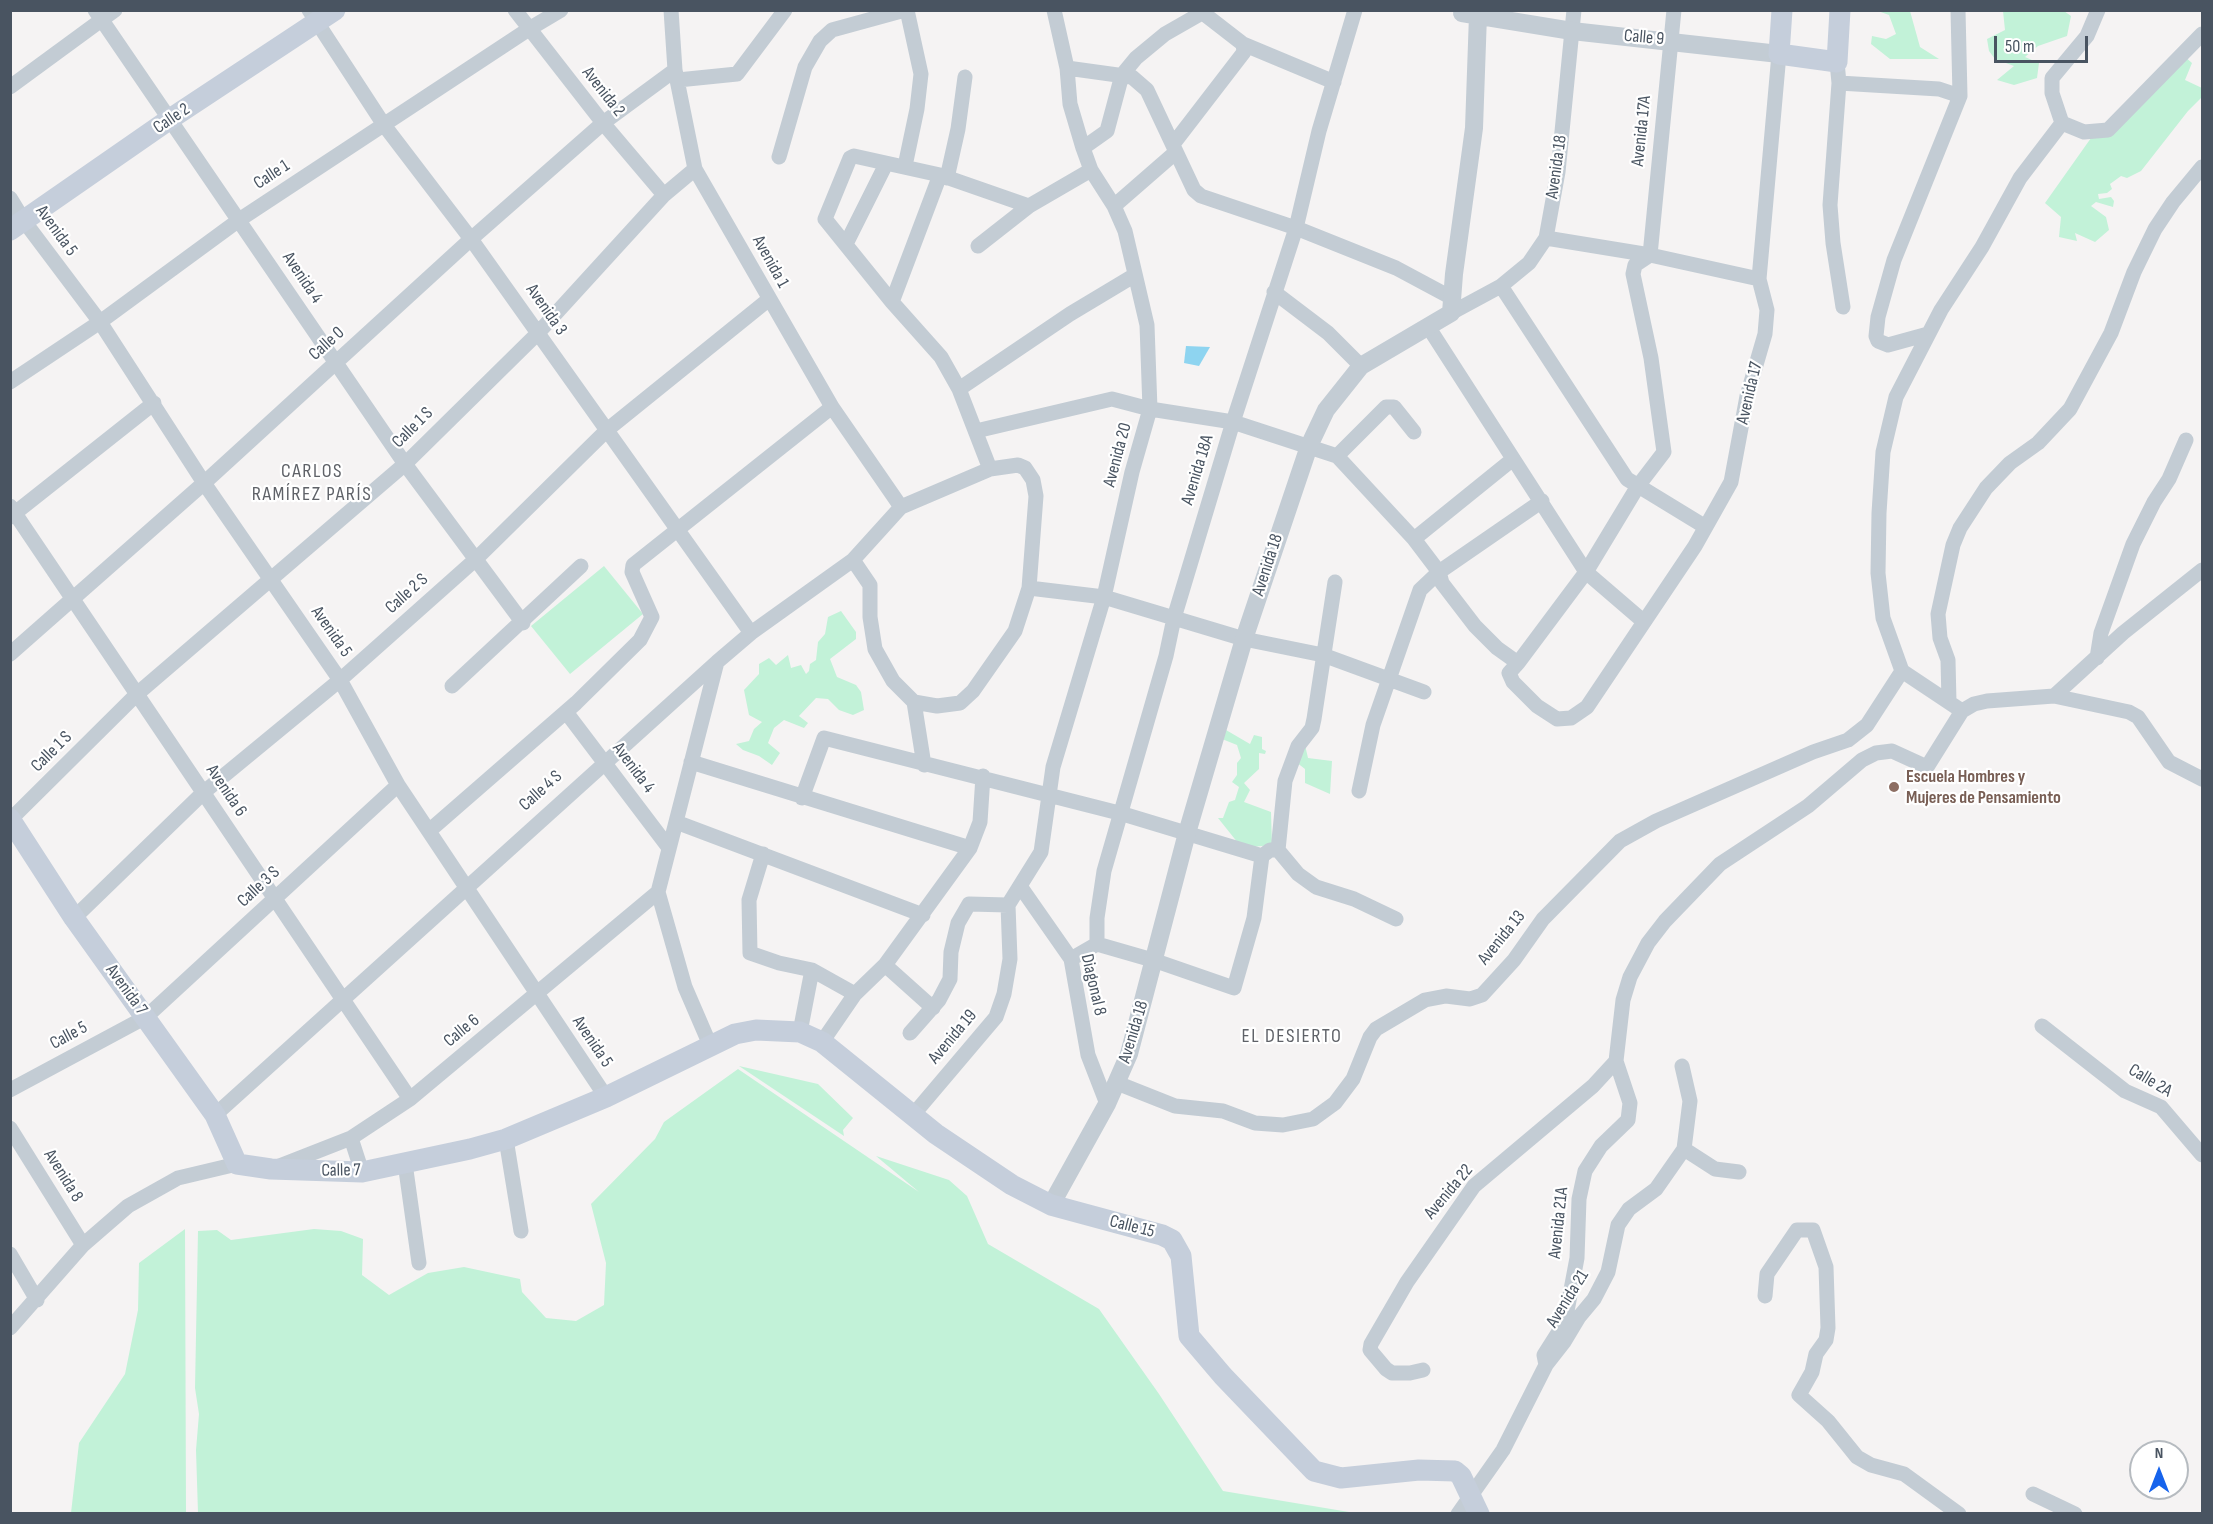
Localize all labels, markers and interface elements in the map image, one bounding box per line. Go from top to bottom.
scale bar [1997,24,2092,62]
street label: Calle 9 [1623,25,1665,51]
text: 50 m [2005,36,2035,57]
street label: Avenida 2 [577,63,629,121]
street label: Avenida 17A [1628,95,1656,167]
street label: Calle 2 [150,99,194,139]
street label: Avenida 18 [1542,134,1572,200]
street label: Calle 1 [250,155,294,195]
street label: Avenida 5 [30,202,82,260]
street label: Avenida 1 [747,232,793,292]
street label: Avenida 4 [277,248,327,308]
street label: Avenida 3 [521,280,571,340]
street label: Calle 0 [305,323,349,365]
street label: Avenida 17 [1732,360,1768,426]
street label: Calle 1 S [388,403,438,453]
street label: Avenida 20 [1099,421,1137,489]
street label: Avenida 18A [1177,433,1219,507]
district label: CARLOS RAMÍREZ PARÍS [252,460,372,507]
street label: Avenida 18 [1248,531,1288,599]
street label: Calle 2 S [381,569,433,619]
street label: Avenida 5 [306,602,356,662]
street label: Calle 1 S [27,727,77,777]
street label: Avenida 4 [607,739,659,797]
street label: Avenida 6 [201,761,251,821]
street label: Calle 4 S [515,766,567,816]
place label: Escuela Hombres y Mujeres de Pensamiento [1906,766,2061,808]
marker: Escuela Hombres y Mujeres de Pensamiento [1887,780,1901,794]
street label: Calle 3 S [233,862,285,912]
street label: Avenida 13 [1474,906,1530,970]
street label: Diagonal 8 [1075,952,1111,1018]
street label: Avenida 7 [100,961,152,1019]
street label: Avenida 18 [1114,998,1154,1066]
street label: Avenida 19 [924,1005,982,1069]
street label: Calle 6 [440,1010,484,1052]
street label: Avenida 5 [567,1012,617,1072]
street label: Calle 5 [47,1017,91,1055]
district label: EL DESIERTO [1242,1025,1342,1049]
street label: Calle 2A [2124,1060,2176,1102]
street label: Avenida 8 [39,1146,87,1206]
street label: Calle 7 [321,1160,361,1182]
street label: Avenida 22 [1420,1160,1478,1224]
street label: Avenida 21A [1545,1186,1573,1260]
street label: Calle 15 [1107,1211,1157,1243]
street label: Avenida 21 [1542,1266,1594,1332]
north arrow [2129,1440,2189,1500]
text: N [2155,1444,2163,1463]

